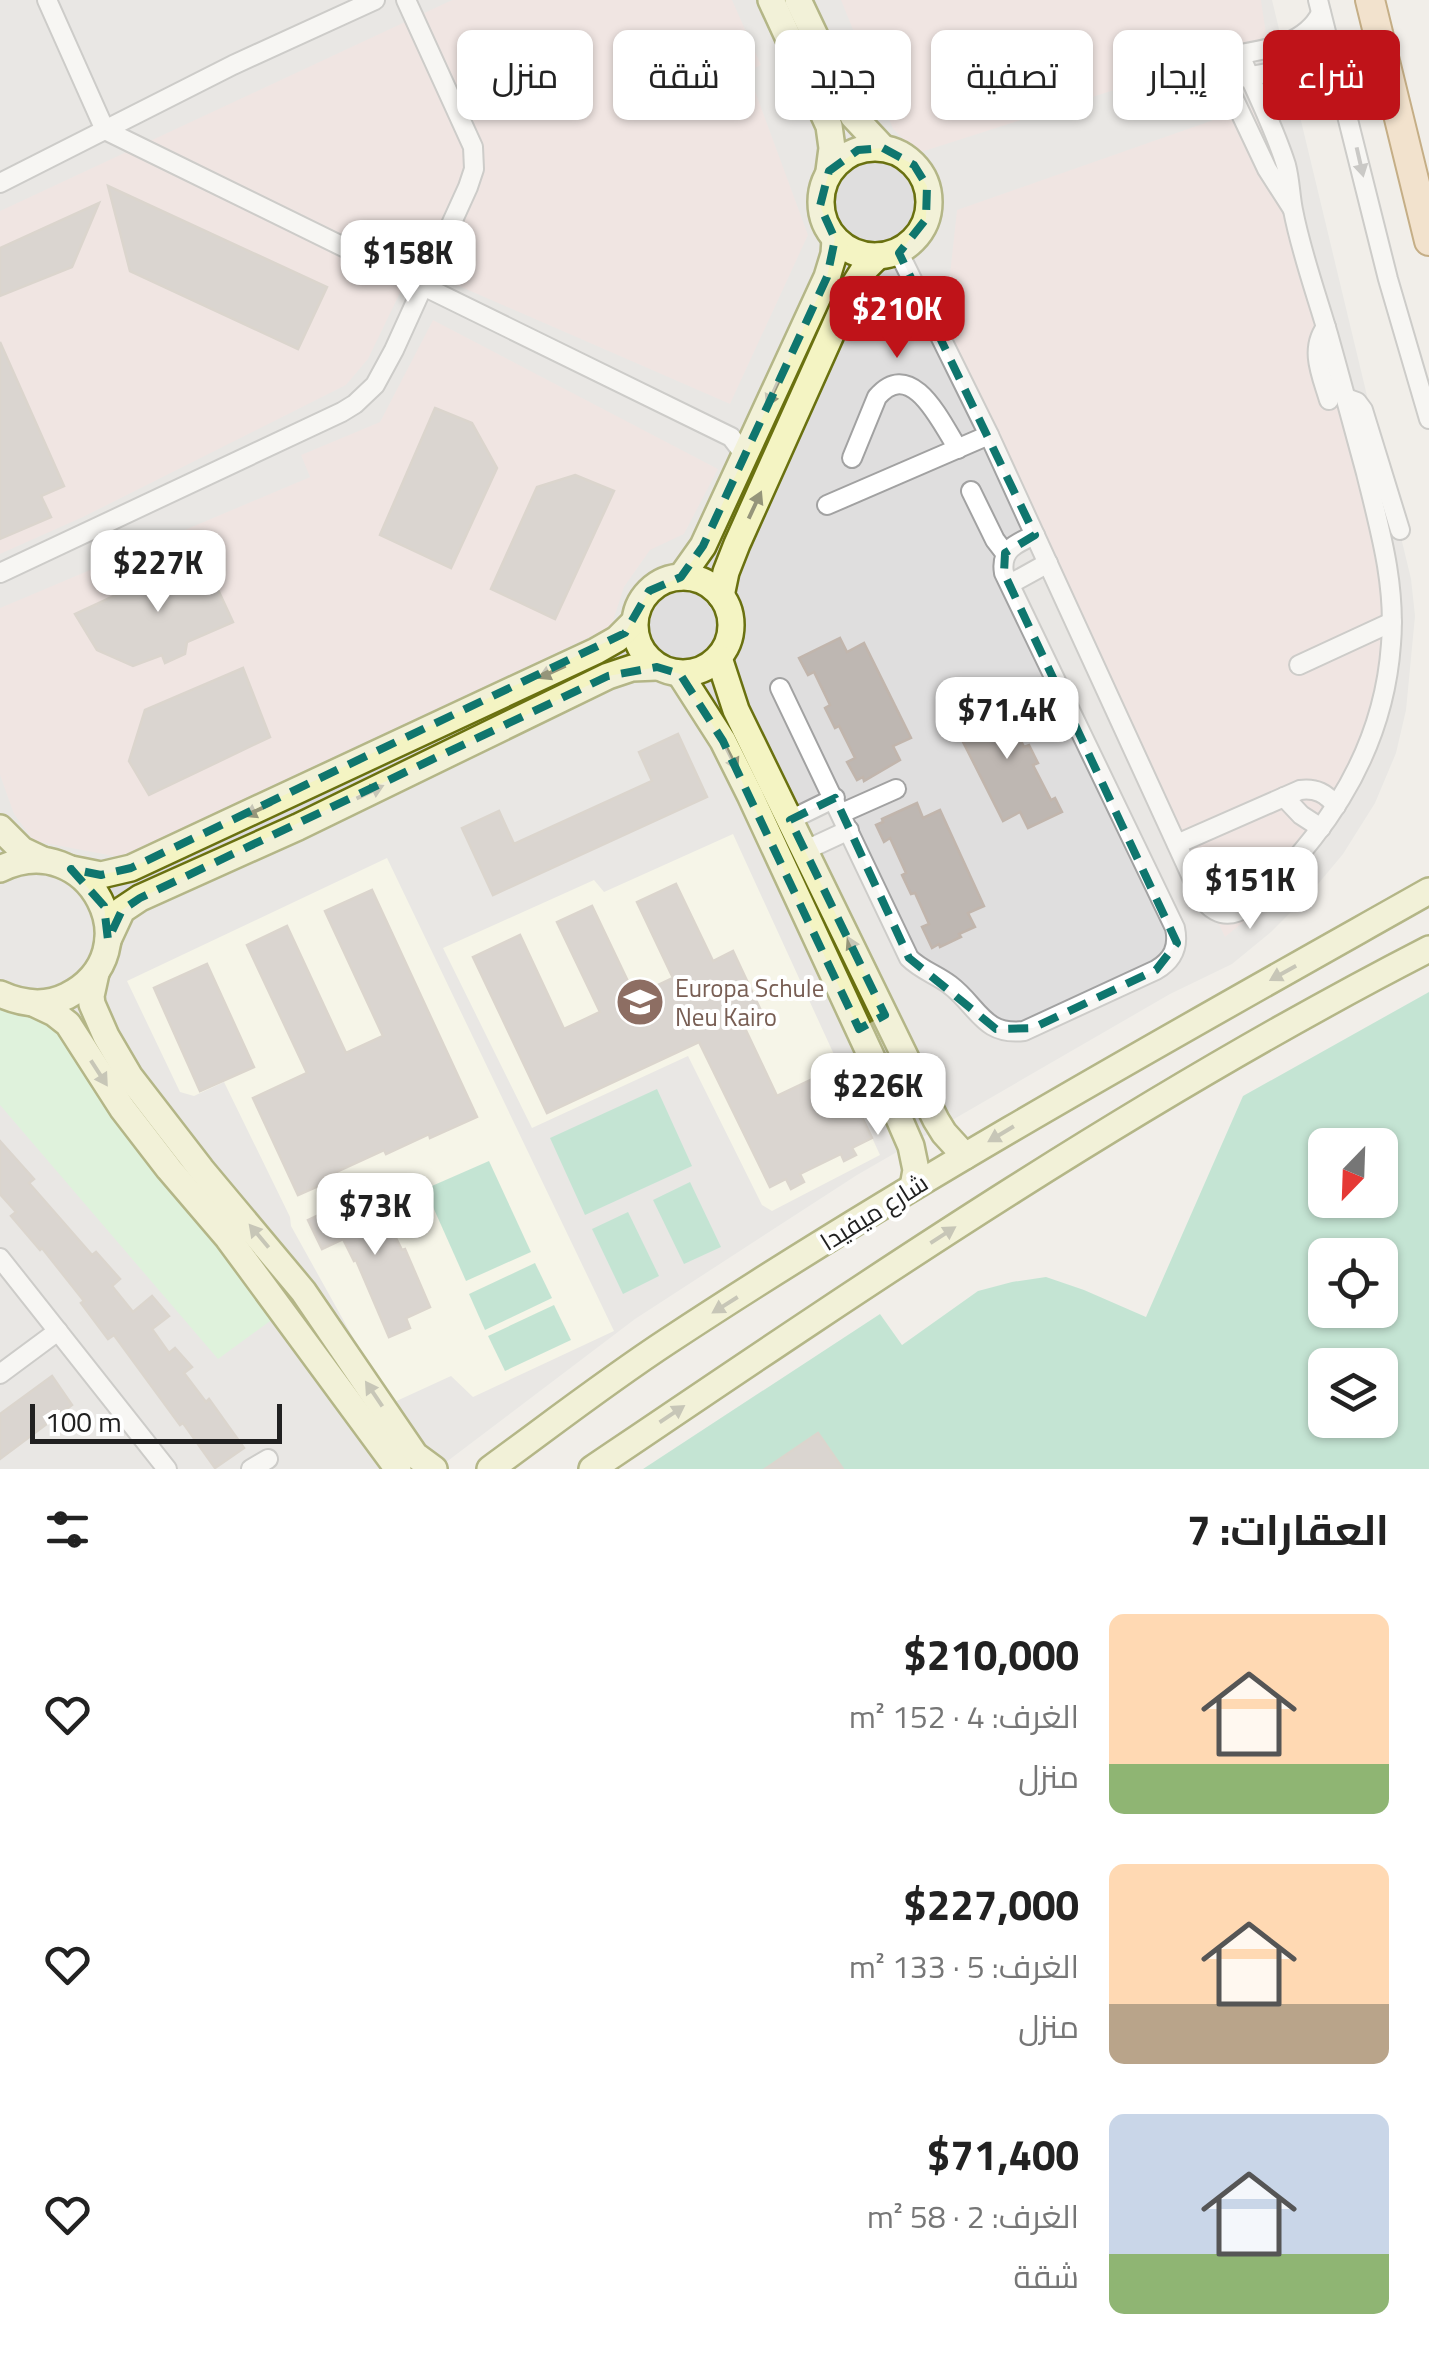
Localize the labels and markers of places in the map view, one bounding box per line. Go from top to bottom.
pin: $158K [338,220,478,305]
pin: $210K [827,276,967,361]
pin: $227K [88,530,228,615]
pin: $71.4K [926,677,1088,762]
pin: $151K [1180,847,1320,932]
place label: Europa Schule Neu Kairo [675,969,824,1036]
school or university icon: Europa Schule Neu Kairo [614,976,666,1028]
pin: $226K [808,1053,948,1138]
pin: $73K [316,1173,434,1258]

